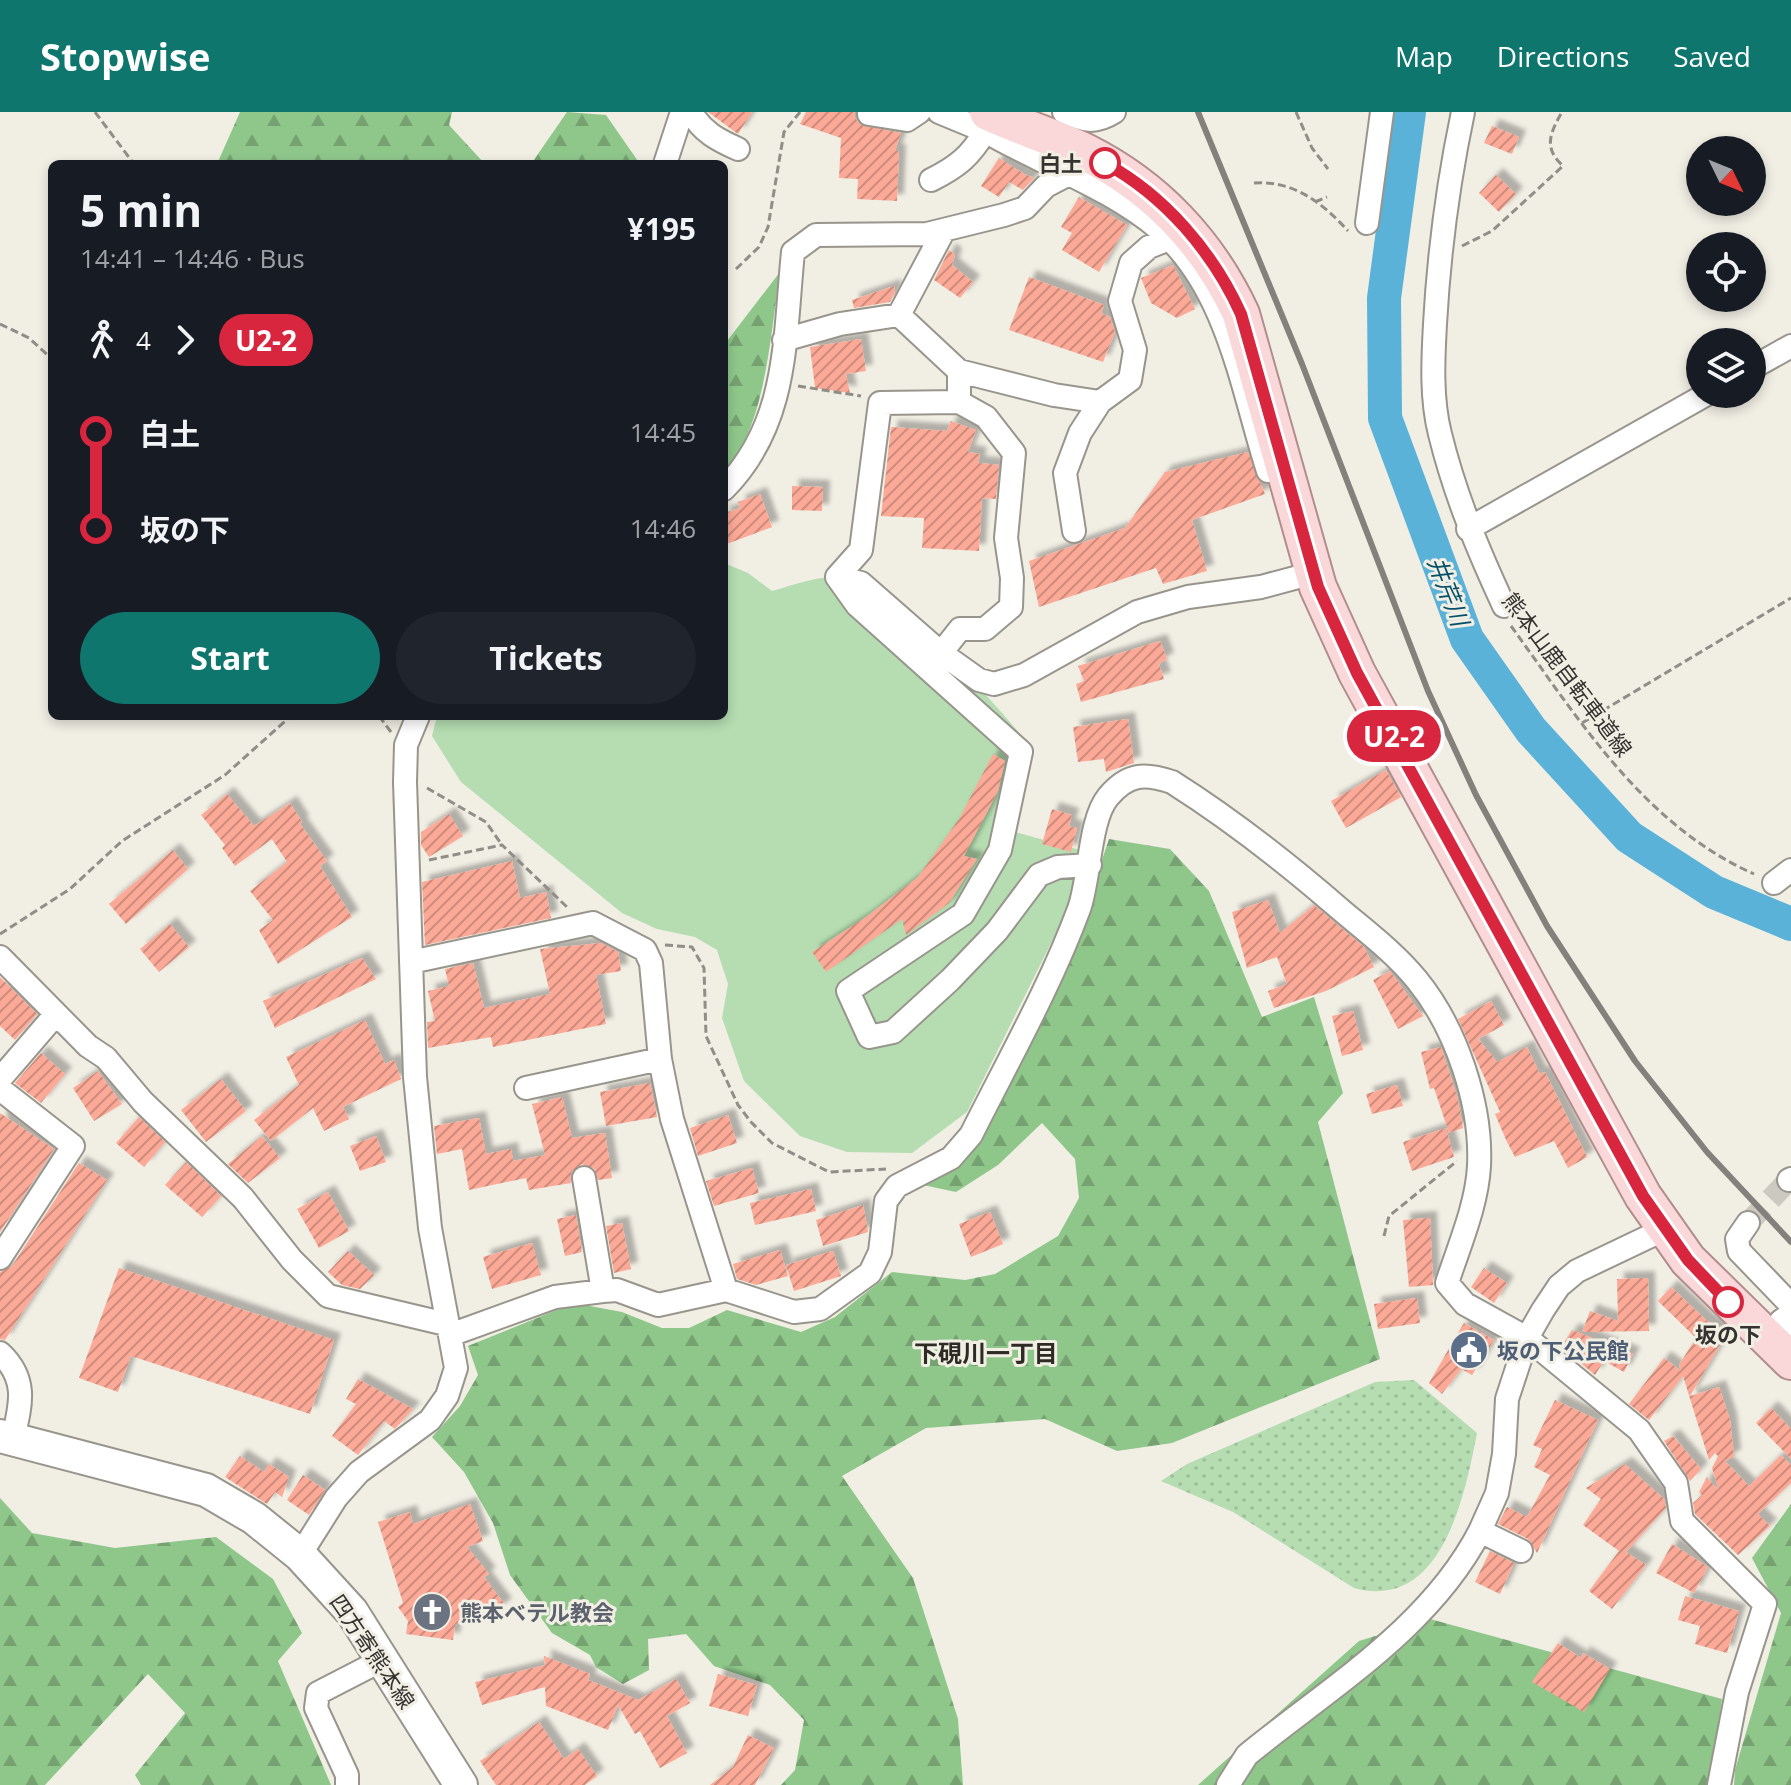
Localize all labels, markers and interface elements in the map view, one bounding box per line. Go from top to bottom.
text: Stopwise [40,30,210,82]
text: Map [1395,37,1453,75]
text: Directions [1497,37,1629,75]
text: Saved [1673,37,1751,75]
north arrow [1686,136,1766,216]
map controls [1686,136,1766,408]
place label: 白土 [1039,148,1083,178]
marker: 白土 [1090,148,1120,178]
text: 5 min [80,180,202,240]
text: ¥195 [627,208,696,249]
button: locate [1686,232,1766,312]
text: 14:41 – 14:46 · Bus [80,240,305,276]
icon: walk [80,318,124,362]
icon: forward [163,318,207,362]
text: U2-2 [235,321,297,359]
text: 4 [136,322,151,358]
button: layers [1686,328,1766,408]
text: 白土 [140,413,200,454]
text: 14:45 [630,414,696,450]
text: 坂の下 [140,509,230,550]
text: 14:46 [630,510,696,546]
water label: 井芹川 [1421,551,1478,633]
street label: 熊本山鹿自転車道線 [1496,586,1640,762]
button: Start [80,612,380,704]
button: Tickets [396,612,696,704]
line badge: U2-2 [1338,710,1450,762]
text: U2-2 [1363,717,1425,755]
marker: 坂の下 [1713,1287,1743,1317]
place label: 坂の下 [1695,1319,1761,1349]
public building icon: 坂の下公民館 [1448,1329,1490,1371]
place label: 坂の下公民館 [1497,1335,1629,1365]
district label: 下硯川一丁目 [914,1336,1058,1369]
street label: 四方寄熊本線 [324,1588,422,1714]
church icon: 熊本ベテル教会 [411,1591,453,1633]
place label: 熊本ベテル教会 [460,1597,614,1627]

